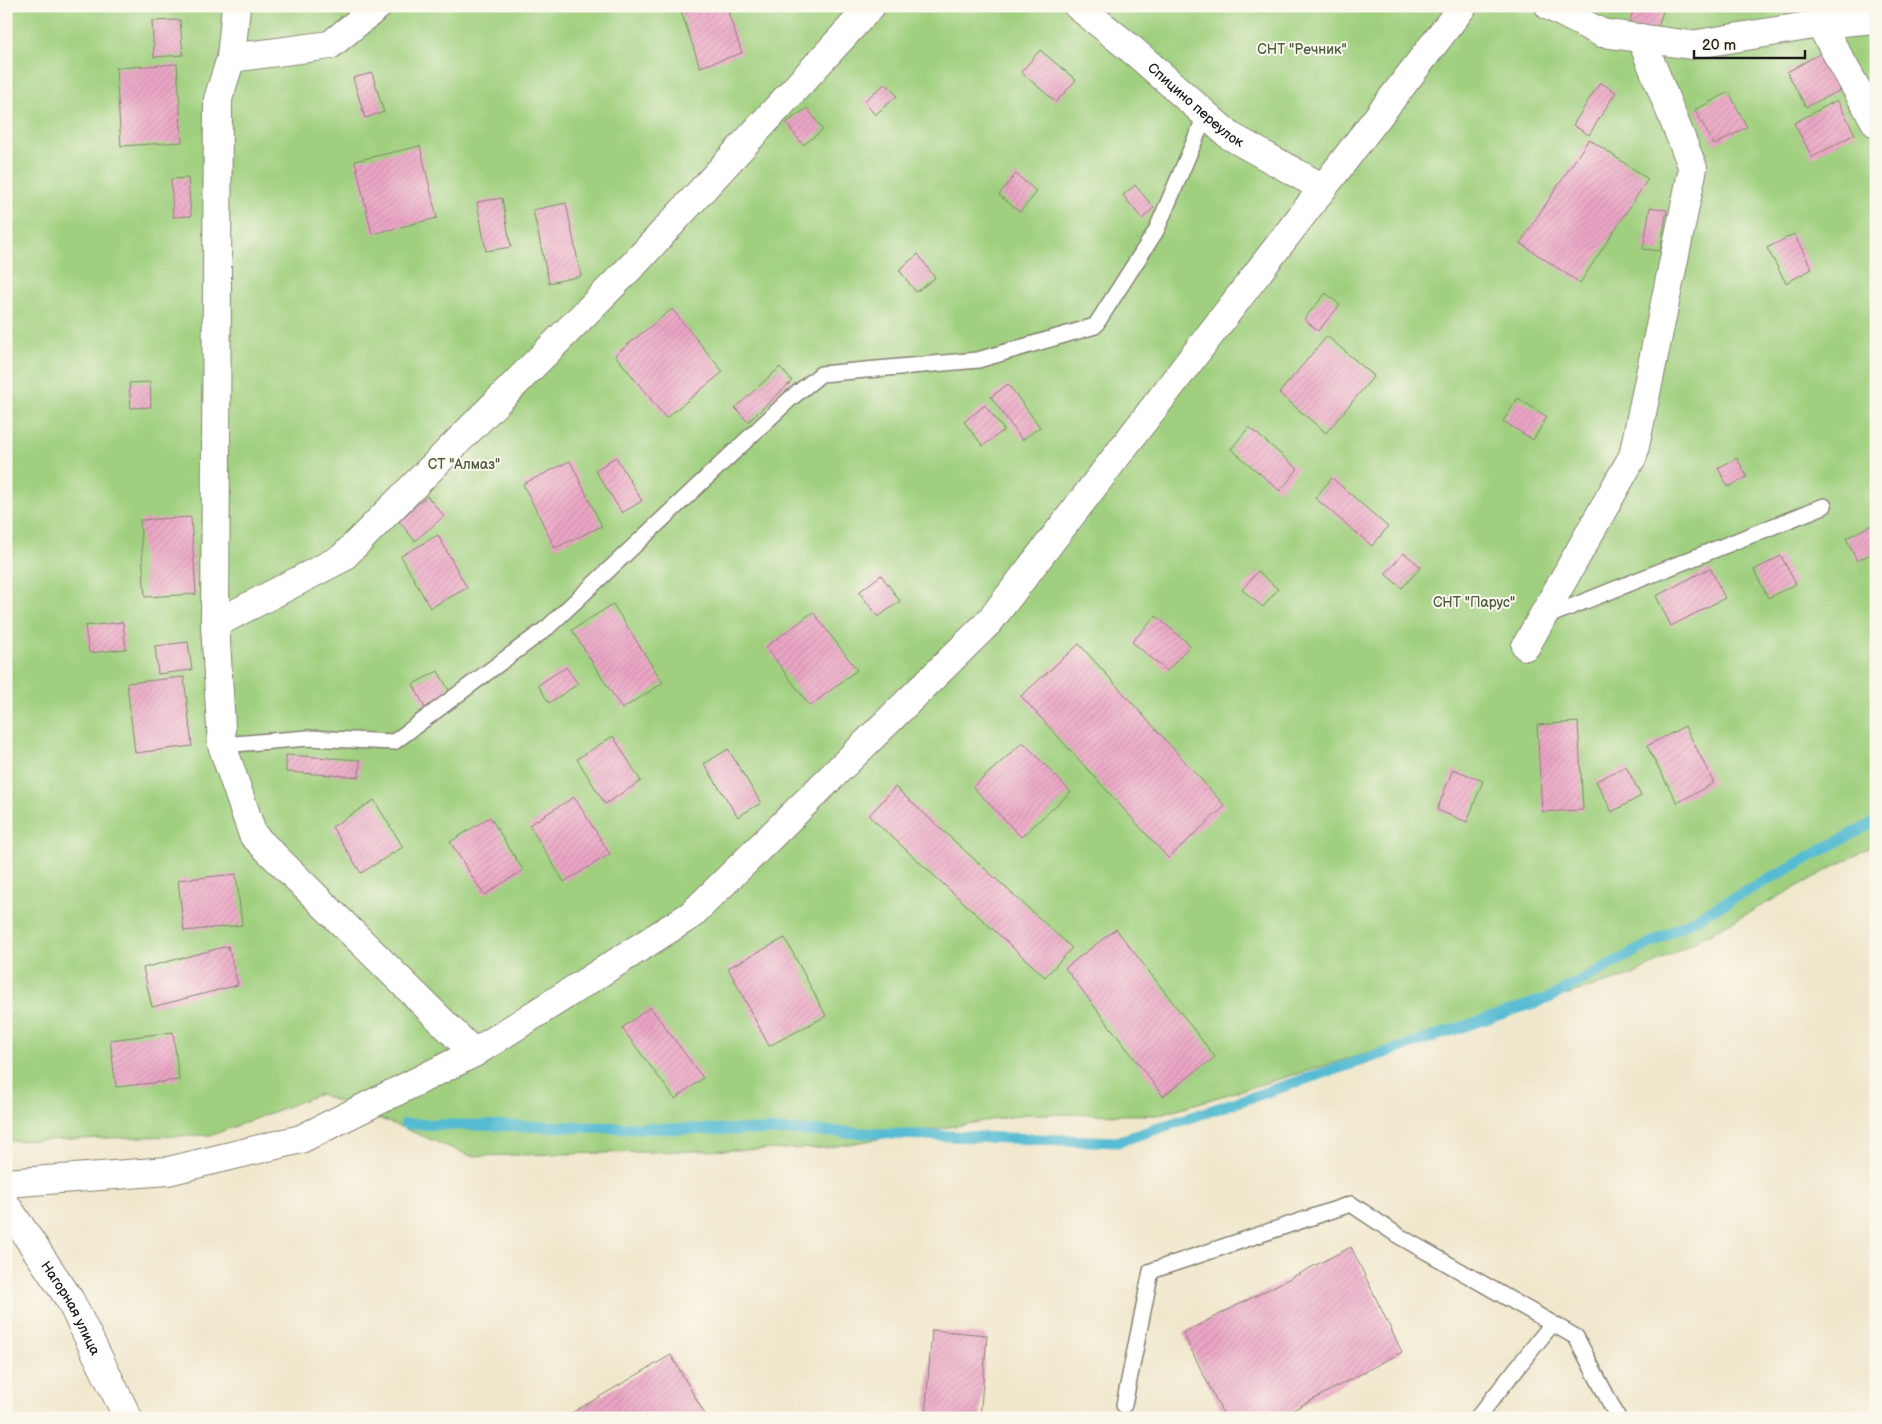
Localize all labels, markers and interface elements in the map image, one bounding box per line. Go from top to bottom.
scale bar [1694,28,1806,60]
text: 20 m [1702,36,1736,55]
park label: СНТ "Речник" [1257,41,1347,58]
street label: Спицино переулок [1144,59,1247,151]
park label: СТ "Алмаз" [428,456,500,473]
park label: СНТ "Парус" [1433,594,1515,611]
street label: Нагорная улица [38,1258,105,1358]

